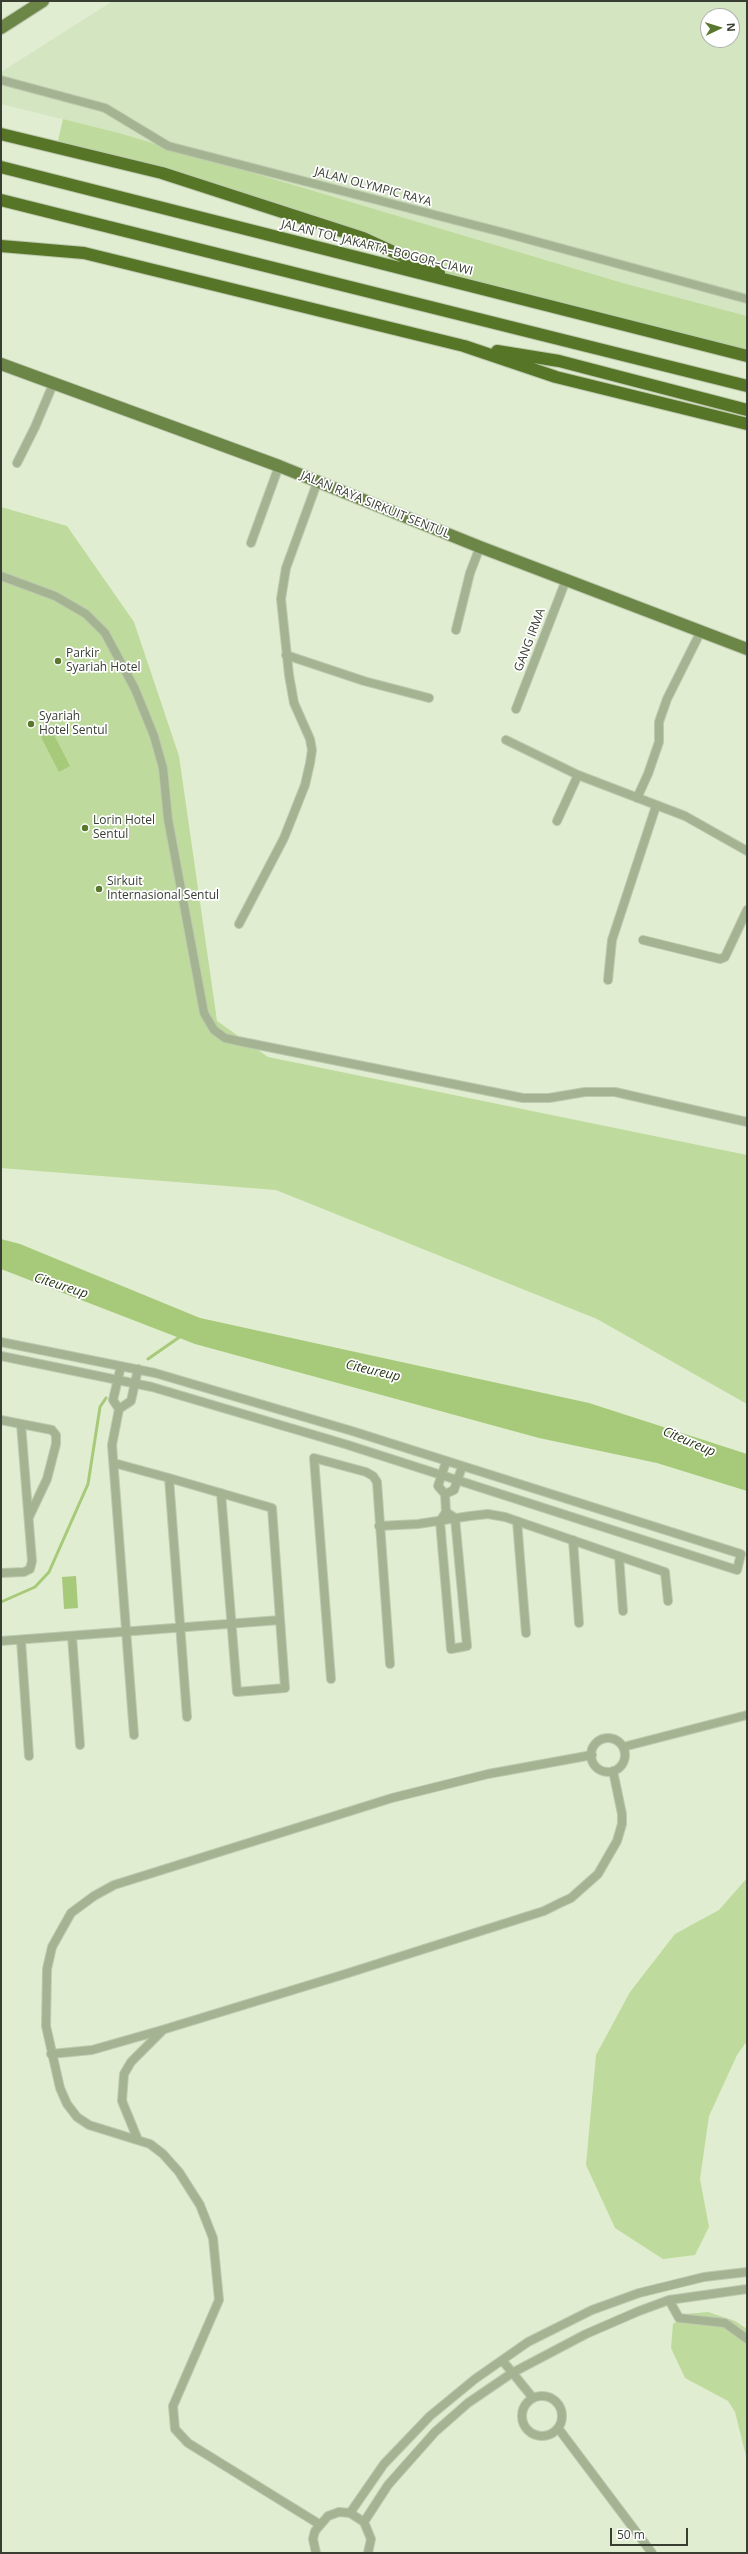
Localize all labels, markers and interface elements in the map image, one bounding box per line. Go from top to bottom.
north arrow [700,8,740,48]
text: N [724,22,739,32]
street label: JALAN OLYMPIC RAYA [313,164,433,210]
street label: JALAN TOL JAKARTA–BOGOR–CIAWI [280,217,474,279]
street label: JALAN RAYA SIRKUIT SENTUL [298,468,452,542]
street label: GANG IRMA [511,606,549,674]
place label: Parkir Syariah Hotel [66,647,140,675]
marker: Parkir Syariah Hotel [53,656,63,666]
place label: Syariah Hotel Sentul [39,710,108,738]
marker: Syariah Hotel Sentul [26,719,36,729]
place label: Lorin Hotel Sentul [93,814,155,842]
marker: Lorin Hotel Sentul [80,823,90,833]
place label: Sirkuit Internasional Sentul [107,875,219,903]
marker: Sirkuit Internasional Sentul [94,884,104,894]
water label: Citeureup [32,1270,90,1302]
water label: Citeureup [344,1357,402,1385]
water label: Citeureup [660,1424,718,1460]
scale bar [612,2520,690,2546]
text: 50 m [617,2526,645,2543]

